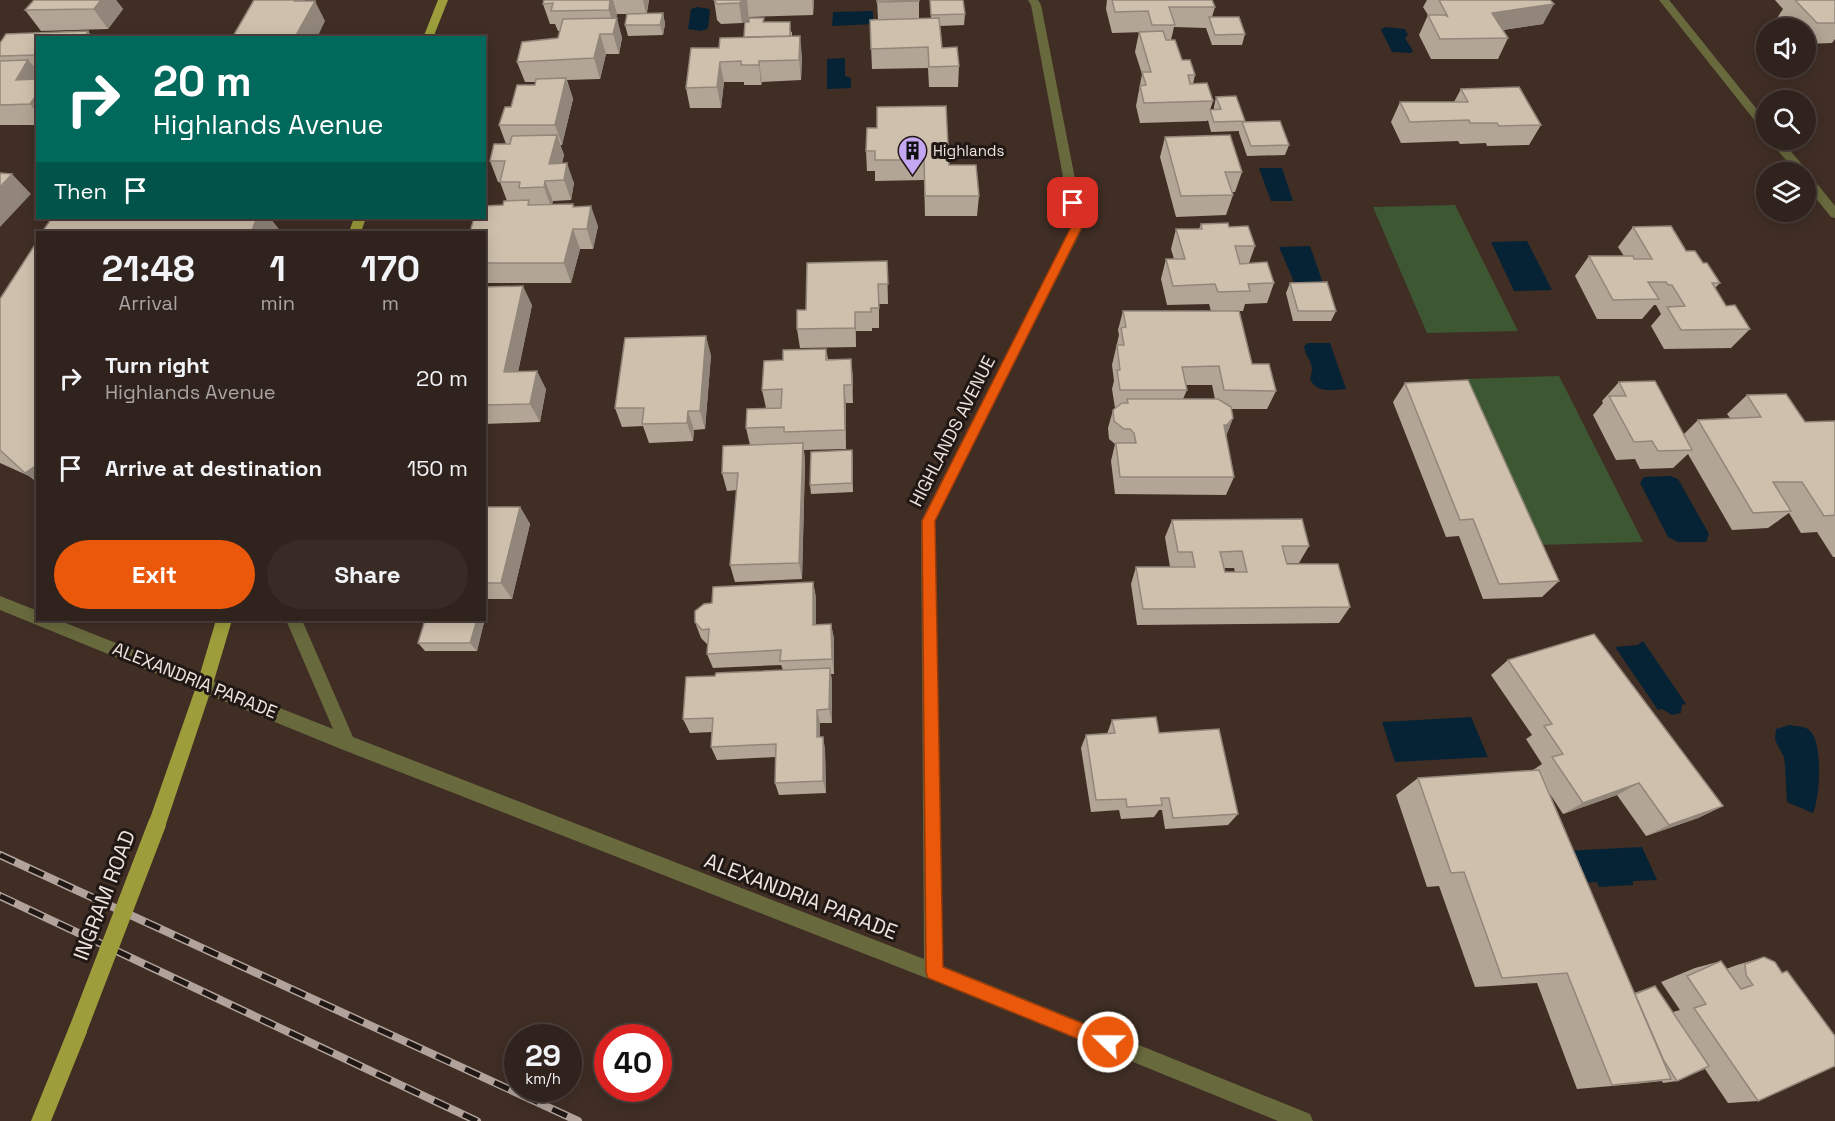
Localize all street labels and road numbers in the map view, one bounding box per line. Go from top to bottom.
street label: HIGHLANDS AVENUE [904,352,1000,510]
street label: ALEXANDRIA PARADE [109,636,281,724]
street label: INGRAM ROAD [67,826,141,964]
street label: ALEXANDRIA PARADE [701,847,901,945]

